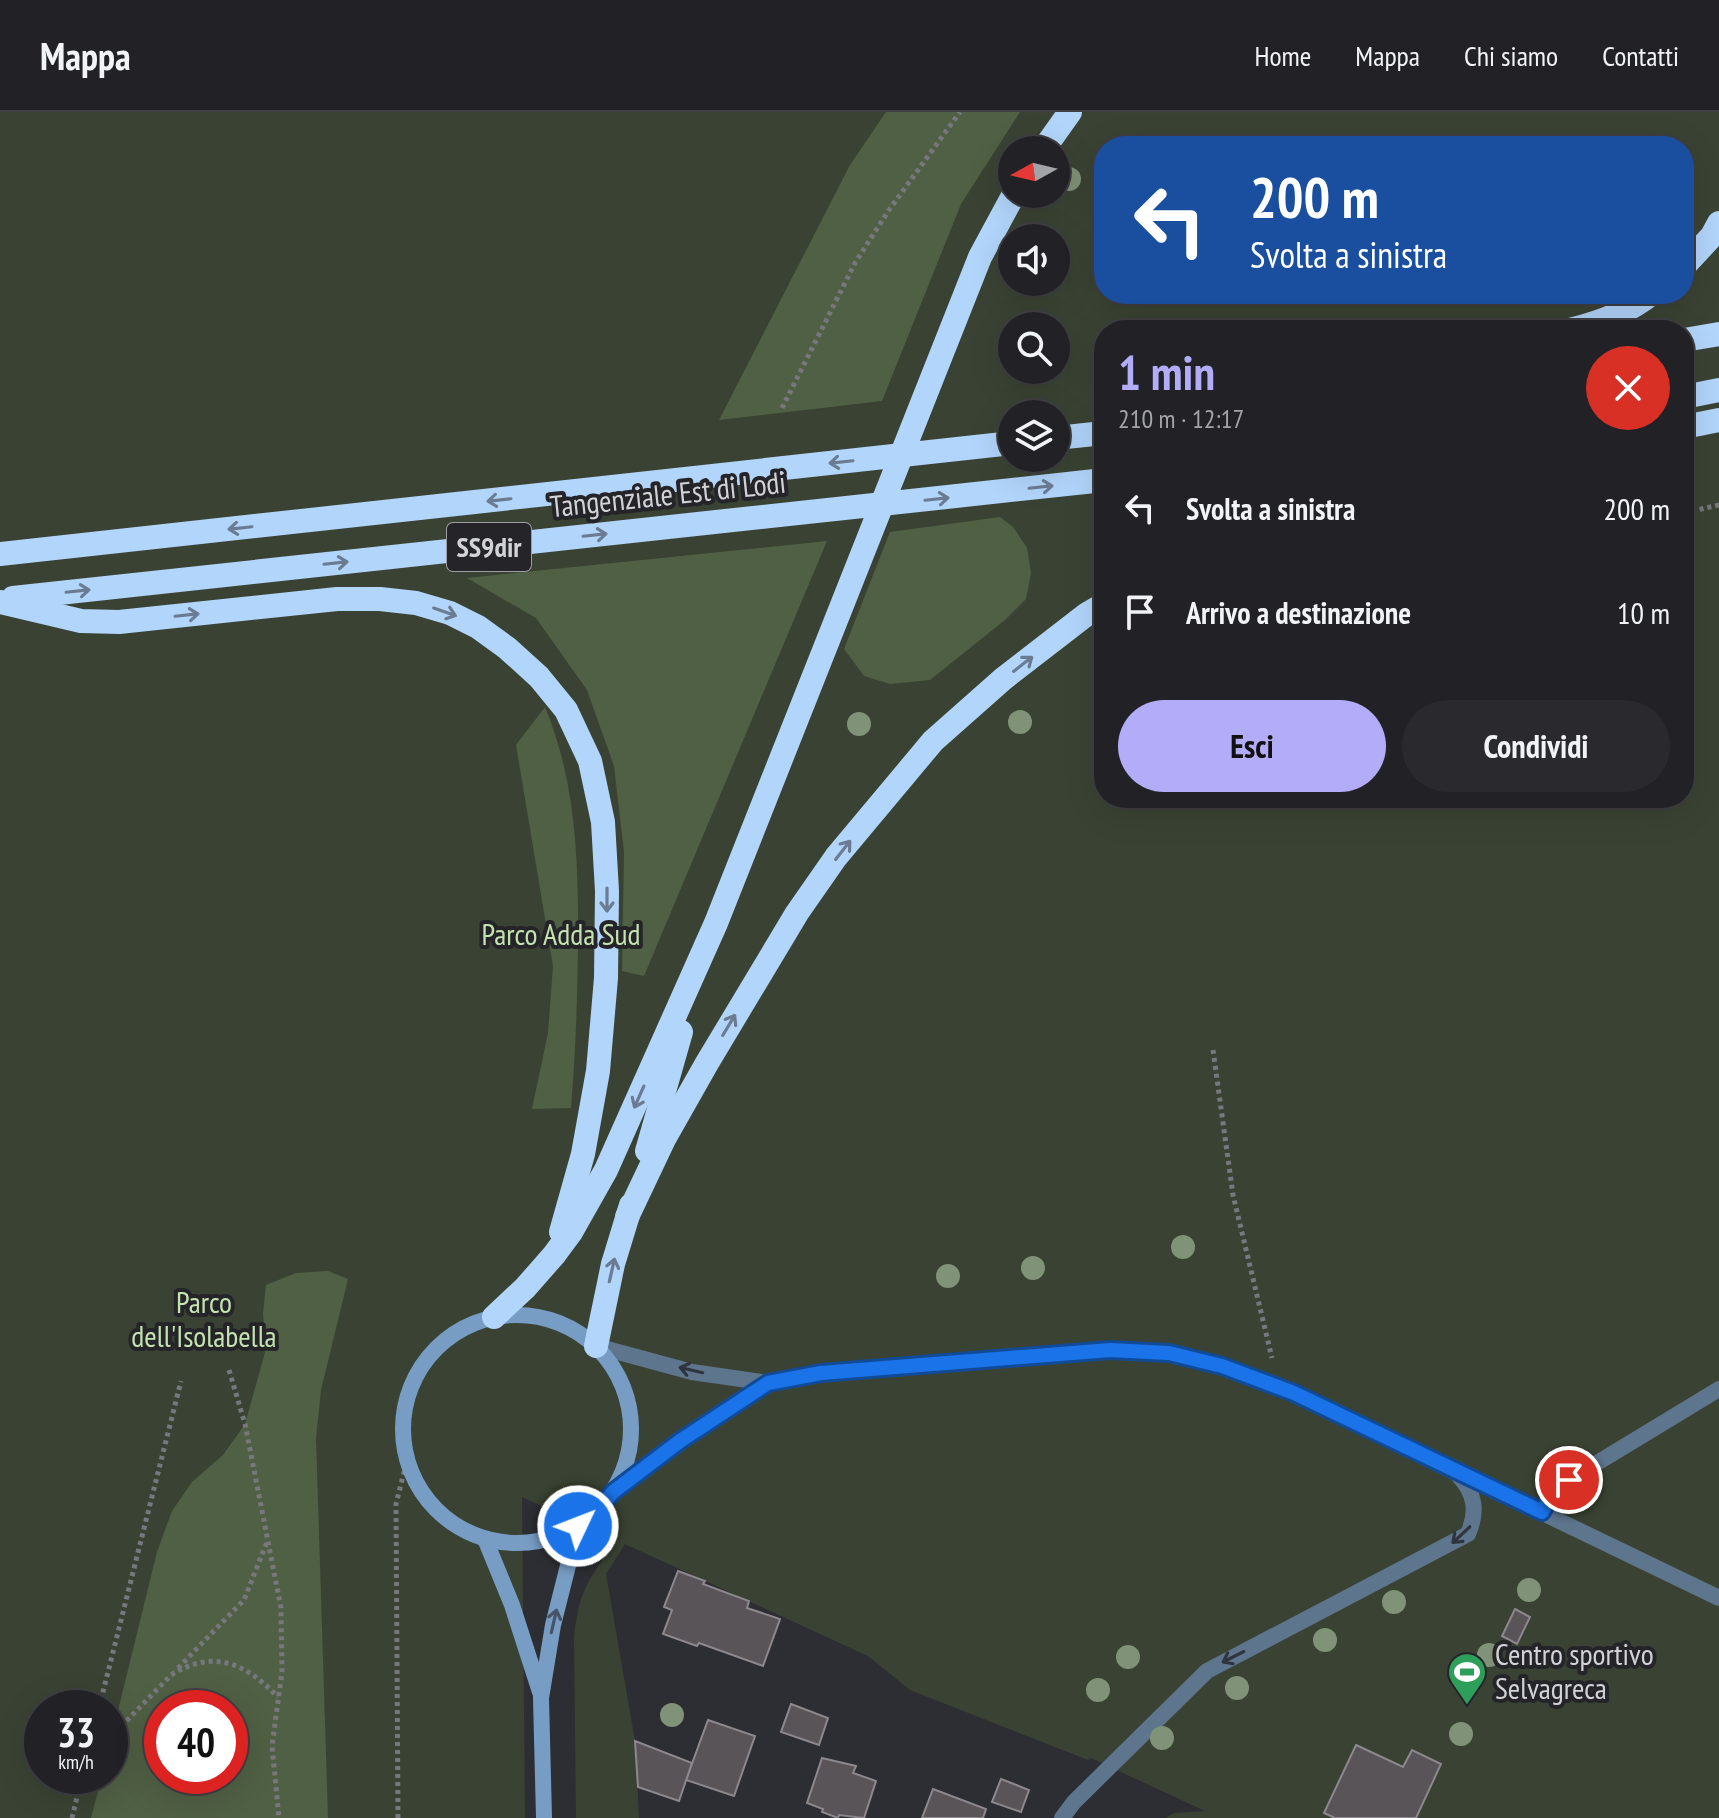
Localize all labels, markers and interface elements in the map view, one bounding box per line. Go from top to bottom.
text: Mappa [40,31,131,80]
text: Home [1254,37,1311,74]
text: Mappa [1355,37,1420,74]
text: Chi siamo [1464,37,1558,74]
text: Contatti [1602,37,1679,74]
north arrow [998,136,1070,208]
map controls [998,136,1070,472]
text: 200 m [1250,161,1379,233]
icon: left [1118,168,1222,272]
button: sound [998,224,1070,296]
text: Svolta a sinistra [1250,231,1447,278]
button: search [998,312,1070,384]
text: 1 min [1118,341,1215,403]
button: close [1586,346,1670,430]
button: layers [998,400,1070,472]
text: 210 m · 12:17 [1118,402,1244,435]
one-way arrow [829,455,854,470]
street label: Tangenziale Est di Lodi [548,462,788,525]
one-way arrow [1027,480,1054,495]
icon: left [1118,486,1162,530]
text: Svolta a sinistra [1186,489,1355,528]
text: 200 m [1604,489,1670,528]
one-way arrow [923,491,950,506]
one-way arrow [486,492,513,507]
one-way arrow [227,520,254,535]
road number: SS9dir [447,523,531,571]
one-way arrow [581,528,607,543]
one-way arrow [322,556,349,571]
one-way arrow [64,584,90,599]
icon: arrive [1118,590,1162,634]
text: Arrivo a destinazione [1186,593,1411,632]
text: 10 m [1617,593,1670,632]
one-way arrow [432,605,457,620]
one-way arrow [173,608,200,623]
one-way arrow [1012,655,1033,672]
button: Esci [1118,700,1386,792]
button: Condividi [1402,700,1670,792]
one-way arrow [834,840,851,861]
one-way arrow [599,886,615,913]
park label: Parco Adda Sud [482,914,641,953]
one-way arrow [722,1014,738,1037]
one-way arrow [630,1084,645,1108]
one-way arrow [606,1258,621,1283]
park label: Parco dell'Isolabella [131,1282,277,1355]
one-way arrow [679,1362,705,1377]
pin [1535,1446,1603,1514]
icon: arrive [1547,1458,1591,1502]
position arrow [536,1484,620,1568]
one-way arrow [1451,1525,1472,1544]
one-way arrow [547,1609,562,1634]
place label: Centro sportivo Selvagreca [1495,1634,1654,1707]
one-way arrow [1221,1650,1245,1666]
sports icon: Centro sportivo Selvagreca [1446,1651,1488,1706]
speed limit sign: 40 [144,1690,248,1794]
text: 33 [57,1706,95,1758]
text: km/h [58,1749,94,1775]

